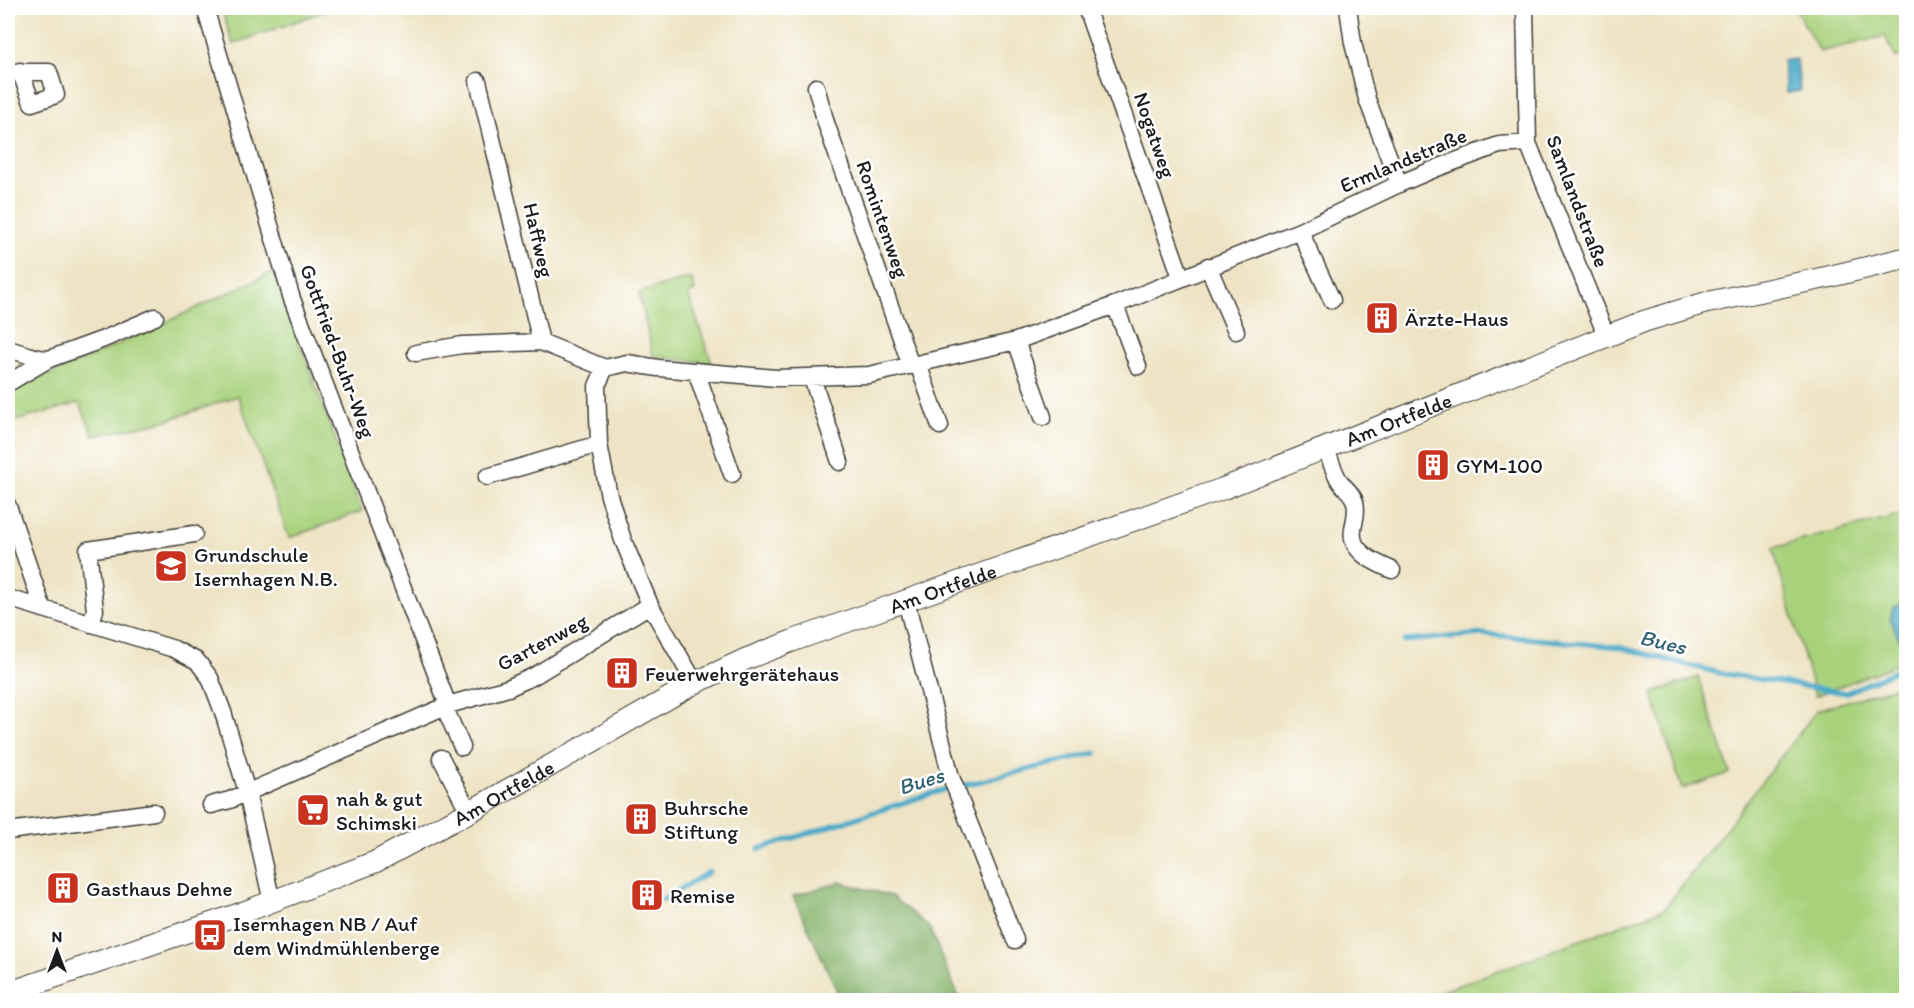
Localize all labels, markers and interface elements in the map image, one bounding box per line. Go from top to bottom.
street label: Nogatweg [1129,89,1181,181]
street label: Ermlandstraße [1336,122,1470,198]
street label: Samlandstraße [1541,131,1615,271]
street label: Romintenweg [851,157,915,281]
street label: Haffweg [518,200,560,280]
street label: Gottfried-Buhr-Weg [295,261,381,441]
building icon: Ärzte-Haus [1364,300,1400,336]
place label: Ärzte-Haus [1405,306,1509,331]
street label: Am Ortfelde [1342,387,1455,451]
building icon: GYM-100 [1415,447,1451,483]
place label: GYM-100 [1456,453,1543,478]
place label: Grundschule Isernhagen N.B. [194,542,338,591]
school or university icon: Grundschule Isernhagen N.B. [153,548,189,584]
street label: Am Ortfelde [886,557,1000,618]
street label: Gartenweg [493,608,592,676]
water label: Bues [1637,623,1690,661]
building icon: Feuerwehrgerätehaus [604,655,640,691]
place label: Feuerwehrgerätehaus [645,661,839,686]
street label: Am Ortfelde [449,754,558,831]
water label: Bues [895,761,948,801]
place label: nah & gut Schimski [336,786,423,835]
supermarket icon: nah & gut Schimski [295,792,331,828]
place label: Buhrsche Stiftung [664,795,748,844]
building icon: Buhrsche Stiftung [623,801,659,837]
building icon: Gasthaus Dehne [45,870,81,906]
place label: Gasthaus Dehne [86,876,232,901]
building icon: Remise [629,877,665,913]
place label: Remise [670,883,735,908]
place label: Isernhagen NB / Auf dem Windmühlenberge [233,911,440,960]
bus stop icon: Isernhagen NB / Auf dem Windmühlenberge [192,917,228,953]
north arrow [27,921,87,981]
text: N [52,927,62,946]

